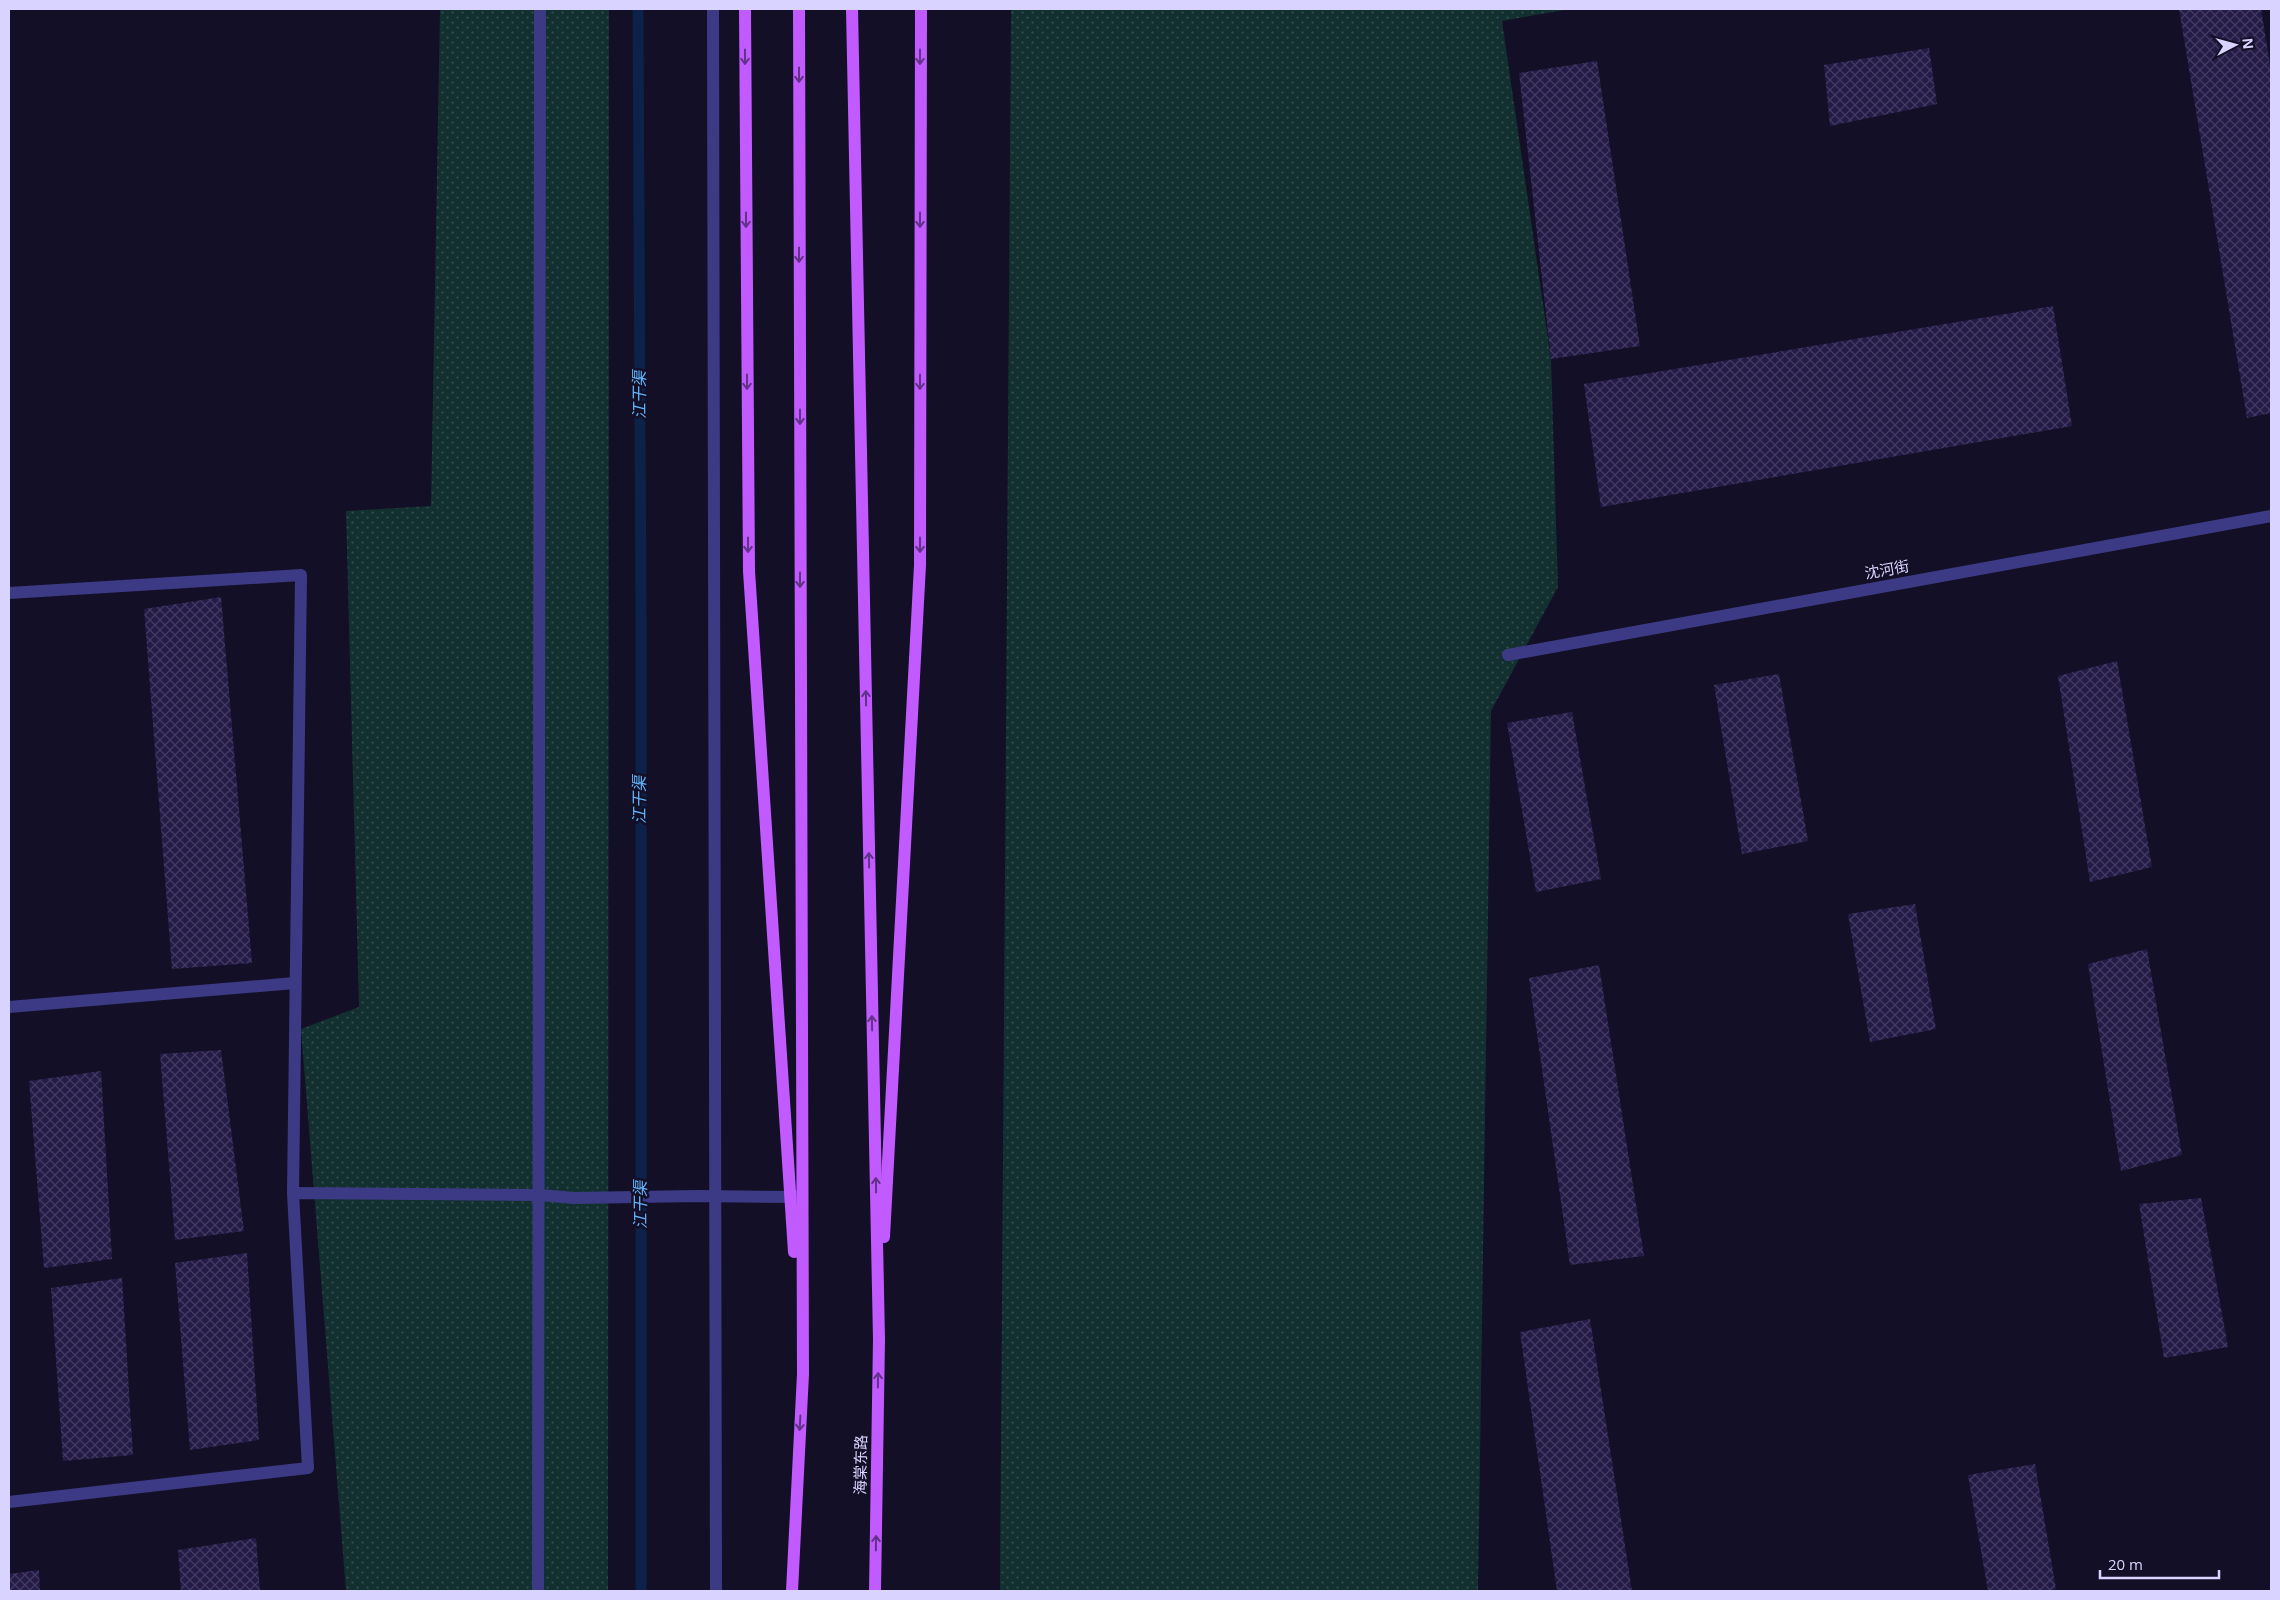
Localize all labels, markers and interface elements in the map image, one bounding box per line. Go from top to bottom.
north arrow [2210,20,2260,70]
text: N [2238,37,2258,50]
one-way arrow [740,49,750,65]
one-way arrow [916,49,925,65]
one-way arrow [794,66,804,83]
one-way arrow [741,212,751,228]
one-way arrow [915,212,925,228]
one-way arrow [794,246,804,263]
water label: 江干渠 [628,369,650,419]
one-way arrow [742,374,752,390]
one-way arrow [915,374,925,390]
one-way arrow [795,409,805,425]
one-way arrow [743,536,753,553]
one-way arrow [915,536,925,553]
street label: 沈河街 [1863,555,1911,583]
one-way arrow [795,572,805,588]
one-way arrow [861,690,871,706]
water label: 江干渠 [628,774,650,824]
one-way arrow [864,853,874,869]
one-way arrow [868,1015,877,1031]
one-way arrow [871,1178,881,1194]
water label: 江干渠 [629,1179,651,1229]
one-way arrow [874,1372,883,1388]
one-way arrow [796,1414,805,1430]
street label: 海棠东路 [849,1435,871,1495]
one-way arrow [871,1535,881,1551]
scale bar [2100,1548,2219,1580]
text: 20 m [2108,1554,2143,1574]

